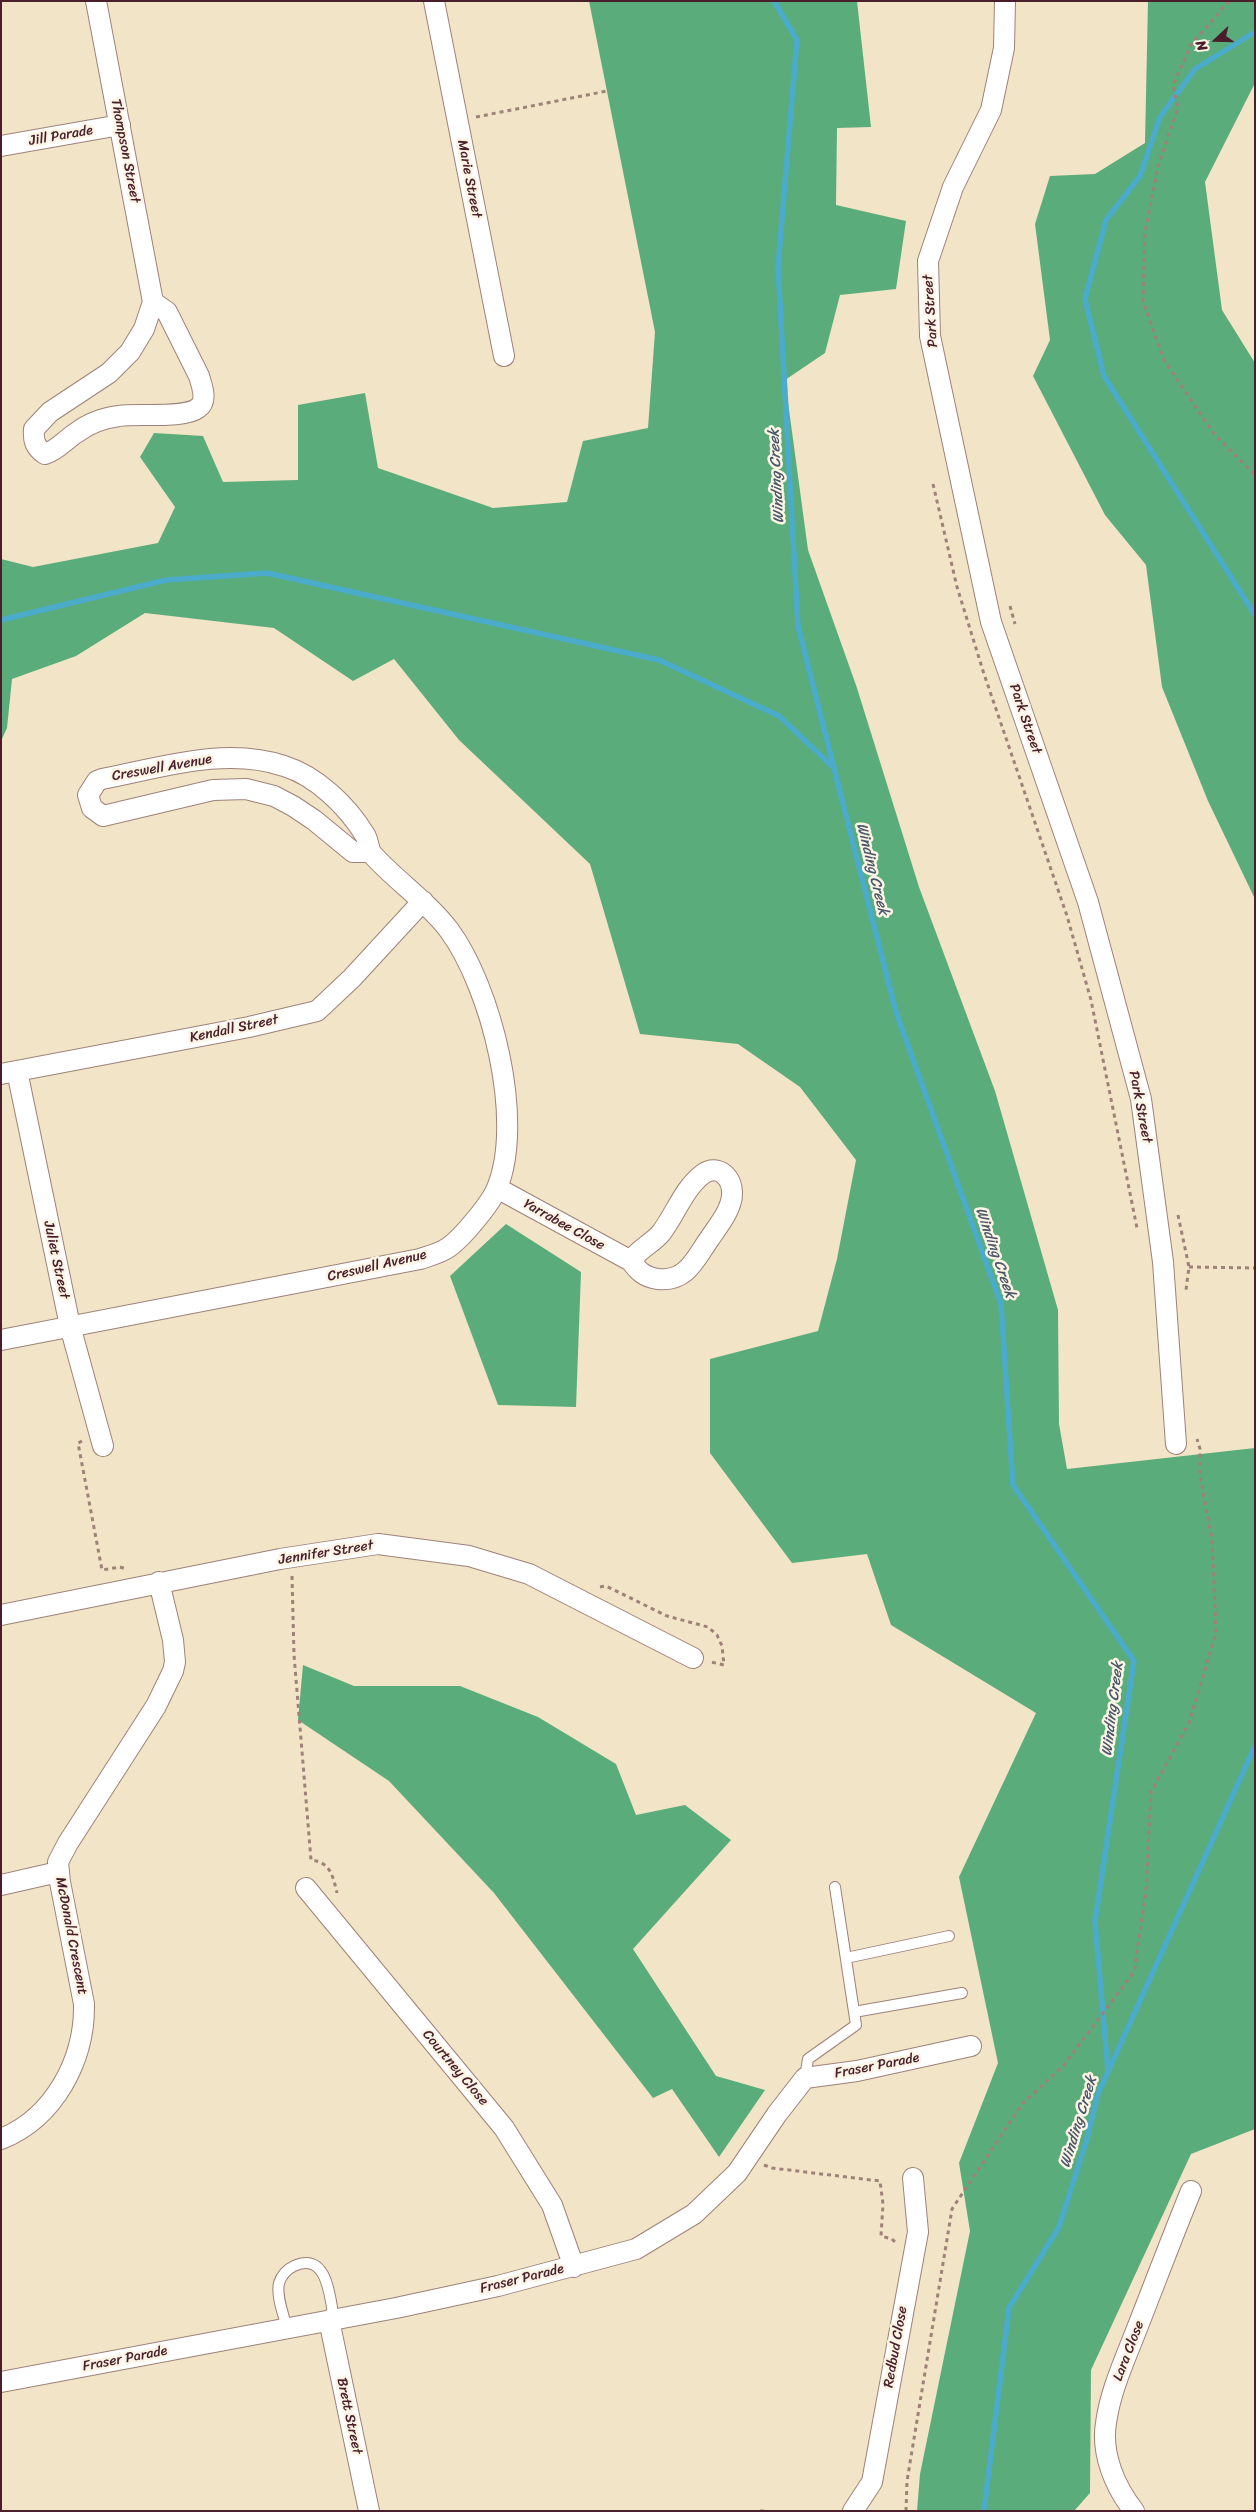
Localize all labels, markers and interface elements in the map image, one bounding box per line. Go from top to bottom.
north arrow [1191,15,1241,65]
text: N [1188,37,1215,55]
street label: Thompson Street [107,97,143,205]
street label: Jill Parade [28,122,94,150]
street label: Marie Street [453,139,485,219]
street label: Park Street [920,274,942,348]
water label: Winding Creek [766,428,788,524]
street label: Park Street [1005,682,1045,756]
street label: Creswell Avenue [111,751,213,785]
water label: Winding Creek [852,821,892,917]
street label: Kendall Street [188,1011,280,1047]
street label: Park Street [1125,1070,1155,1144]
street label: Yarrabee Close [520,1196,608,1254]
water label: Winding Creek [971,1205,1019,1301]
street label: Juliet Street [40,1220,72,1300]
street label: Creswell Avenue [326,1246,428,1286]
street label: Jennifer Street [277,1537,375,1569]
water label: Winding Creek [1098,1661,1128,1757]
street label: McDonald Crescent [51,1876,91,1996]
street label: Courtney Close [418,2027,492,2109]
street label: Fraser Parade [833,2050,921,2082]
water label: Winding Creek [1057,2074,1101,2170]
street label: Fraser Parade [478,2260,566,2298]
street label: Redbud Close [881,2305,911,2389]
street label: Lara Close [1110,2318,1148,2384]
street label: Fraser Parade [81,2343,169,2375]
street label: Brett Street [333,2376,365,2456]

